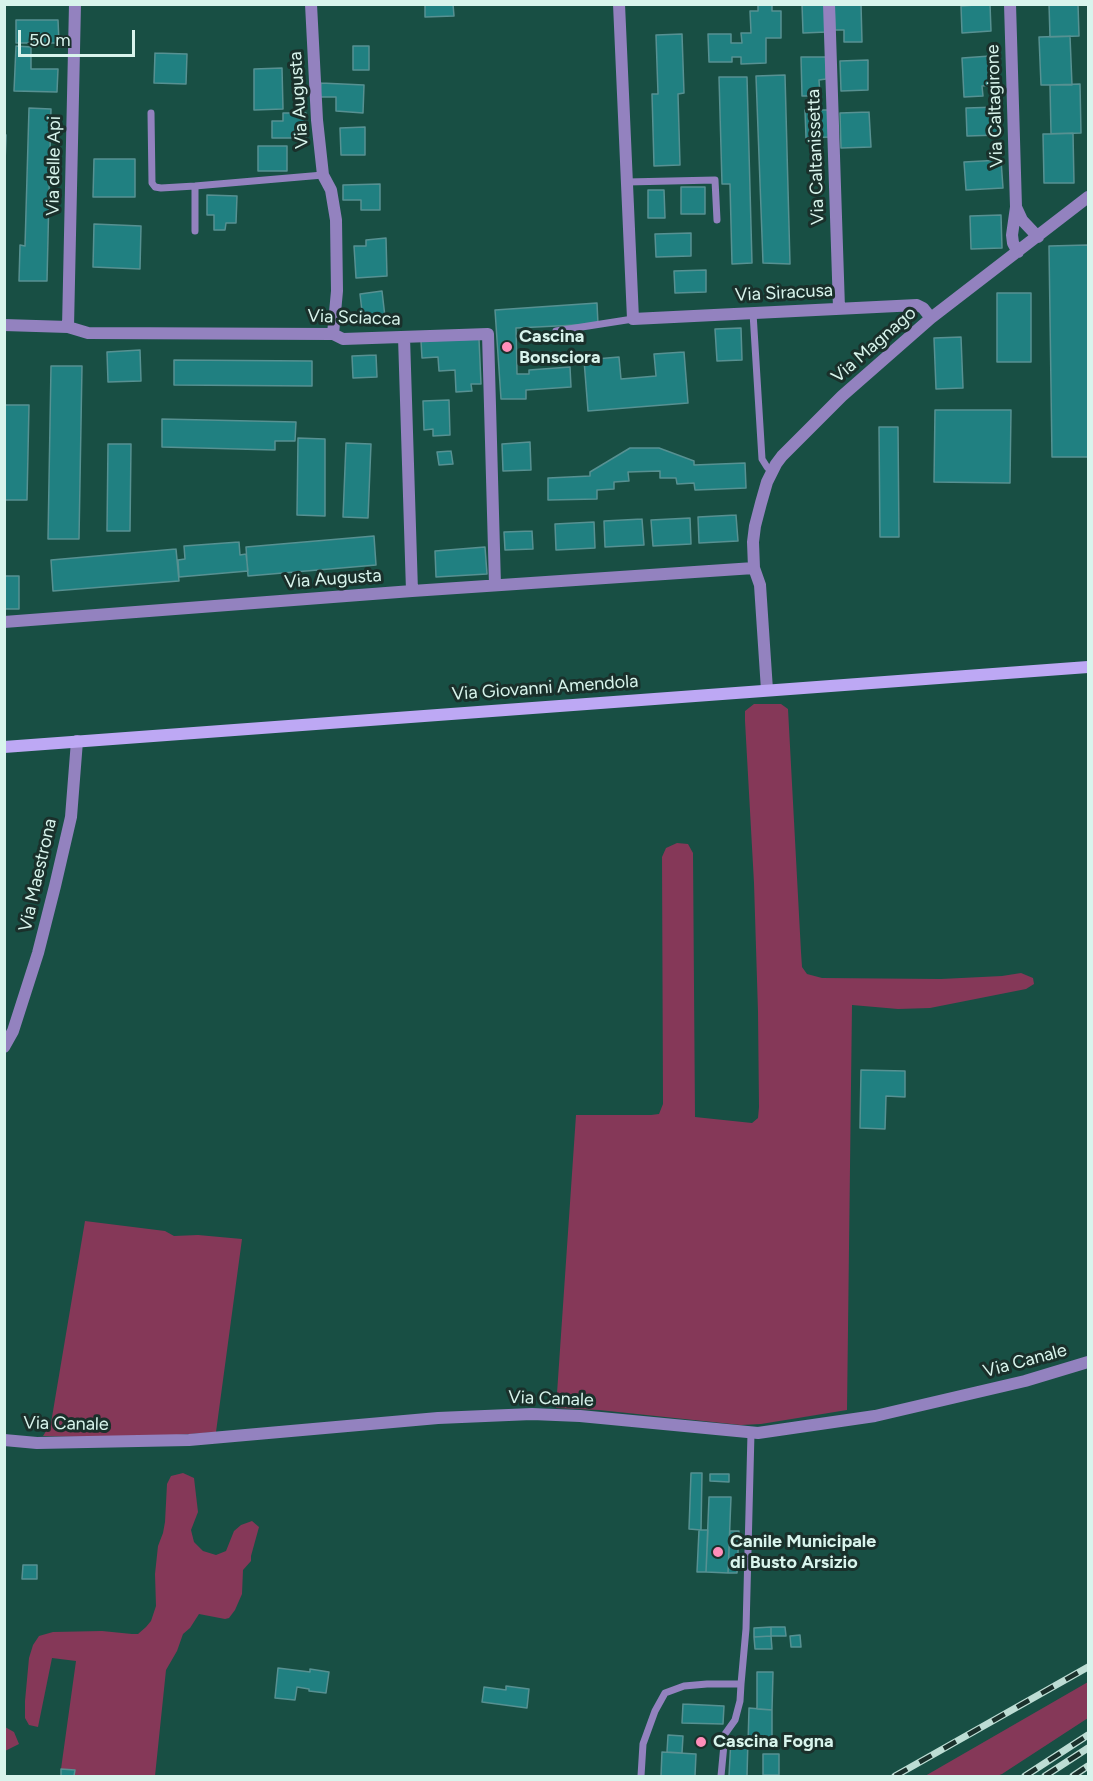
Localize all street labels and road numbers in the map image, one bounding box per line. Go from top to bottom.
street label: Via Caltagirone [982,44,1008,168]
street label: Via Augusta [285,51,313,149]
street label: Via Caltanissetta [803,89,829,225]
street label: Via delle Api [42,116,66,216]
street label: Via Siracusa [734,280,834,306]
street label: Via Magnago [827,302,921,388]
street label: Via Sciacca [307,306,401,330]
street label: Via Augusta [284,565,382,593]
street label: Via Giovanni Amendola [451,671,639,705]
street label: Via Maestrona [14,816,62,934]
street label: Via Canale [981,1340,1069,1382]
street label: Via Canale [508,1387,594,1411]
street label: Via Canale [23,1412,109,1436]

